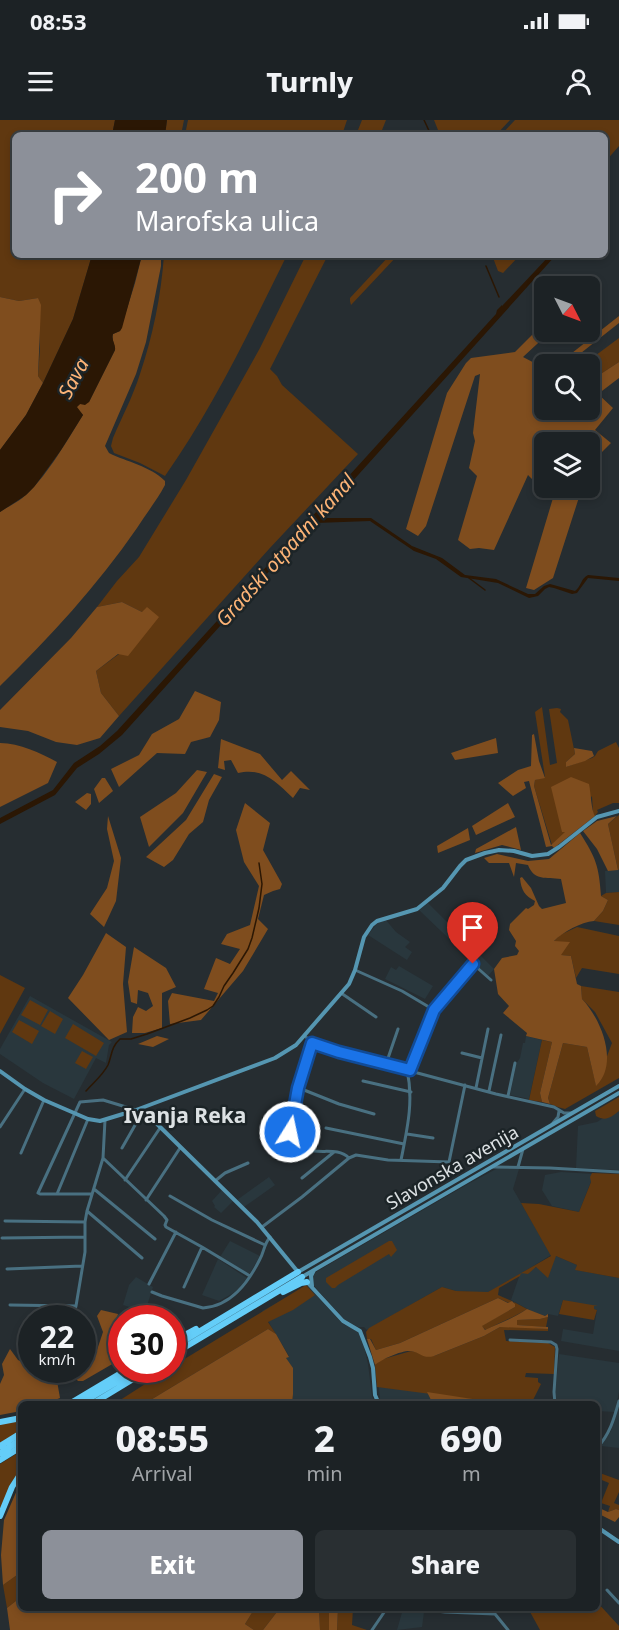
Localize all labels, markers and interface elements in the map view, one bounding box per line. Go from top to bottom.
text: 08:53 [30,6,87,36]
text: Turnly [266,63,353,100]
icon: menu [24,65,57,98]
icon: person [562,65,595,98]
text: 200 m [135,148,259,205]
icon: right [36,156,114,234]
text: Marofska ulica [135,202,319,239]
north arrow [534,276,600,342]
map controls [534,276,600,498]
water label: Sava [51,353,95,403]
button: search [534,354,600,420]
button: layers [534,432,600,498]
water label: Gradski otpadni kanal [209,467,361,632]
pin [447,902,498,964]
icon: arrive [456,911,489,944]
position arrow [258,1100,322,1164]
district label: Ivanja Reka [124,1101,246,1129]
street label: Slavonska avenija [382,1119,522,1215]
speed limit sign: 30 [108,1305,186,1383]
text: 22 [40,1316,74,1357]
text: km/h [39,1349,75,1369]
text: 08:55 [115,1414,209,1463]
text: 2 [314,1414,335,1463]
text: 690 [440,1414,503,1463]
text: Arrival [132,1460,193,1487]
text: min [306,1460,343,1487]
text: m [462,1460,481,1487]
button: Exit [42,1530,303,1599]
button: Share [315,1530,576,1599]

